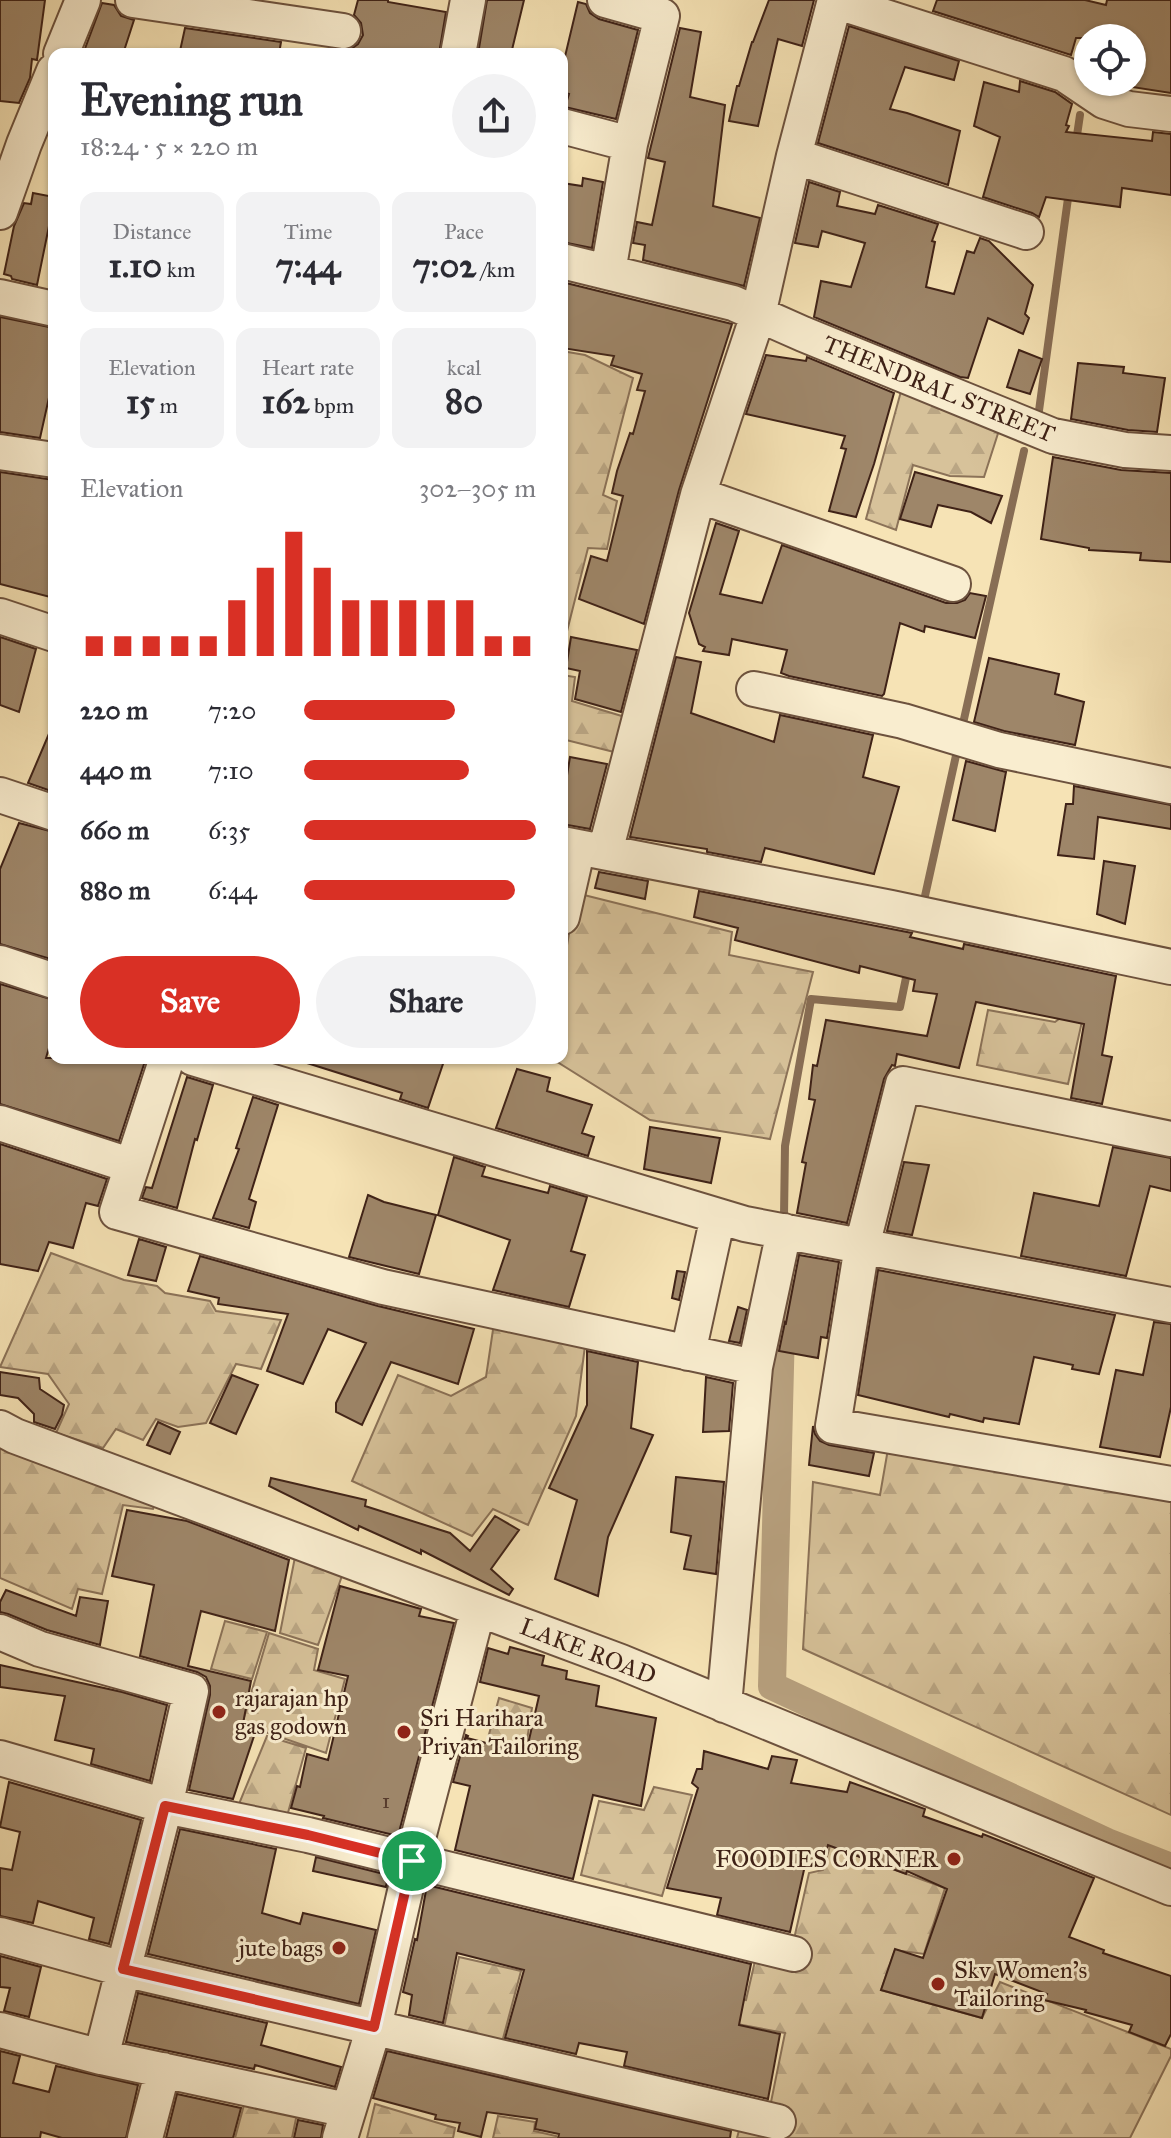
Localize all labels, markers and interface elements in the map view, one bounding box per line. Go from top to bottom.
map controls [1074,24,1146,96]
button: locate [1074,24,1146,96]
text: Evening run [80,73,303,127]
button: share [452,74,536,158]
text: 18:24 · 5 × 220 m [80,130,258,162]
text: Distance [113,218,191,245]
text: Time [284,218,332,245]
text: Pace [444,218,484,245]
text: 1.10 [108,245,162,286]
text: 7:44 [276,245,340,286]
text: 7:02 [413,245,476,286]
text: km [162,256,196,283]
text: /km [476,256,515,283]
street label: THENDRAL STREET [819,329,1059,449]
text: Elevation [108,354,196,381]
text: Heart rate [262,354,354,381]
text: kcal [447,354,481,381]
text: 15 [126,381,155,422]
text: 162 [262,381,309,422]
text: 80 [445,381,483,422]
text: m [155,392,178,419]
text: bpm [309,392,354,419]
text: Elevation [80,472,183,504]
text: 302–305 m [419,472,536,504]
text: 220 m [80,694,148,726]
text: 7:20 [208,694,256,726]
text: 440 m [80,754,152,786]
text: 7:10 [208,754,254,786]
text: 660 m [80,814,149,846]
text: 6:35 [208,814,250,846]
text: 880 m [80,874,150,906]
text: 6:44 [208,874,257,906]
button: Save [80,956,300,1048]
button: Share [316,956,536,1048]
street label: LAKE ROAD [516,1611,660,1691]
place label: rajarajan hp gas godown [235,1683,349,1741]
marker: rajarajan hp gas godown [210,1703,228,1721]
place label: Sri Harihara Priyan Tailoring [420,1703,579,1761]
marker: Sri Harihara Priyan Tailoring [395,1723,413,1741]
house number: 1 [382,1789,390,1813]
pin [378,1827,446,1895]
icon: arrive [390,1839,434,1883]
place label: FOODIES CORNER [715,1844,939,1874]
marker: FOODIES CORNER [945,1850,963,1868]
place label: jute bags [235,1933,323,1963]
marker: jute bags [330,1939,348,1957]
place label: Skv Women's Tailoring [954,1955,1087,2013]
marker: Skv Women's Tailoring [929,1975,947,1993]

